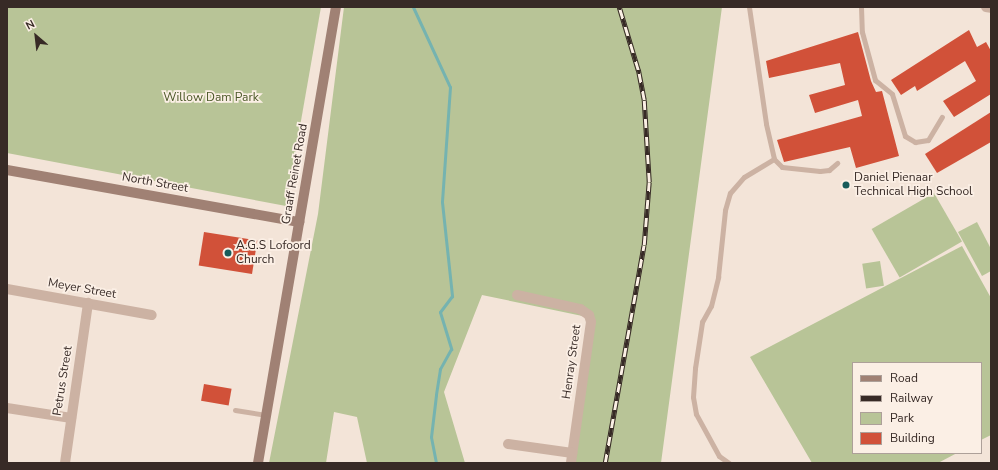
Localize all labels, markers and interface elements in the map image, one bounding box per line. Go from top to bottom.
north arrow [16,16,56,56]
text: N [23,16,37,34]
park label: Willow Dam Park [163,91,259,105]
street label: Graaff Reinet Road [279,123,311,225]
street label: North Street [121,170,189,196]
place label: Daniel Pienaar Technical High School [854,171,973,199]
marker: Daniel Pienaar Technical High School [841,180,851,190]
place label: A.G.S Lofoord Church [236,239,311,267]
marker: A.G.S Lofoord Church [223,248,233,258]
street label: Meyer Street [47,276,117,302]
street label: Henray Street [560,324,584,400]
street label: Petrus Street [50,345,76,417]
legend [852,362,982,454]
text: Road [890,370,918,386]
text: Railway [890,390,933,406]
text: Park [890,410,914,426]
text: Building [890,430,935,446]

